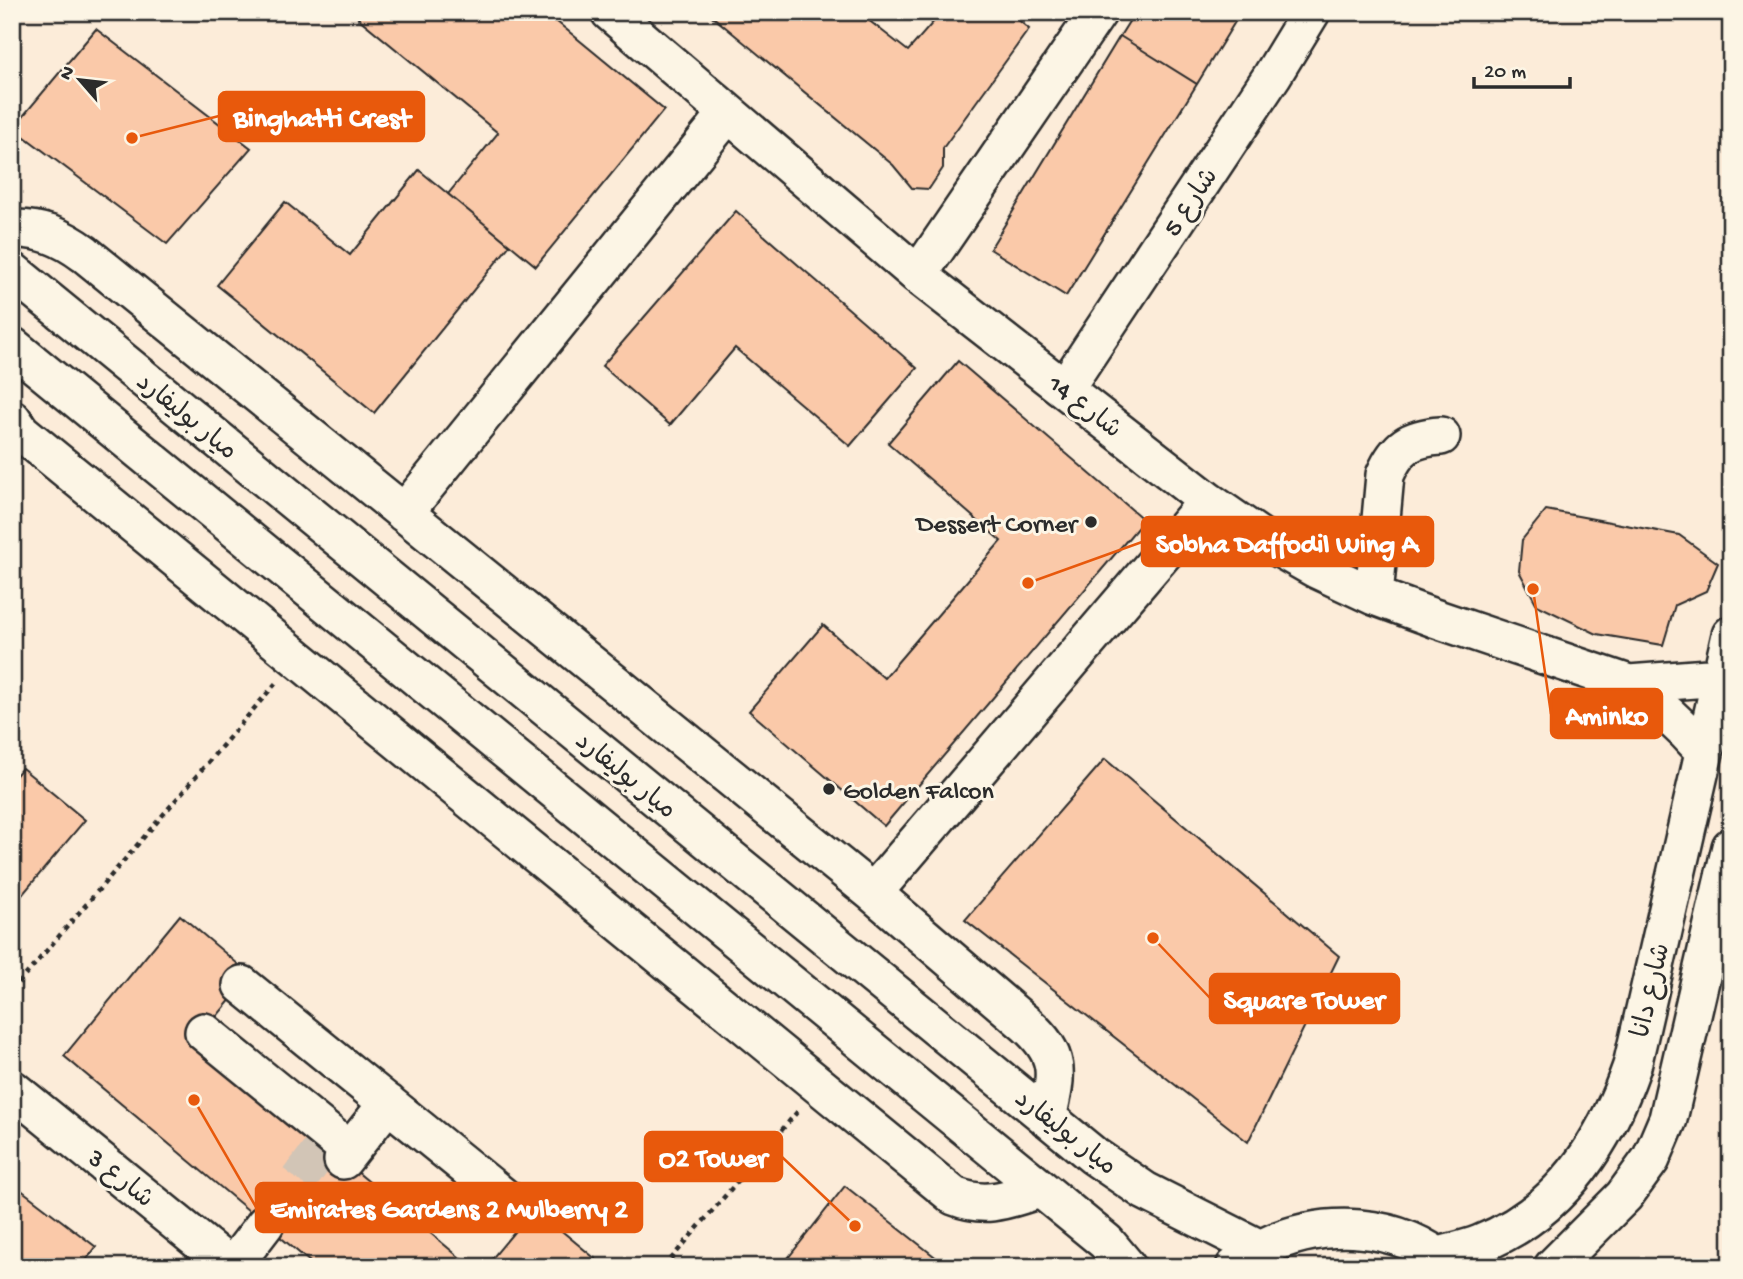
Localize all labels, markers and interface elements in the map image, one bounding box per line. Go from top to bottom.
north arrow [46,46,116,116]
scale bar [1474,46,1570,90]
text: 20 m [1484,61,1526,86]
text: N [55,63,81,85]
callout: Binghatti Crest [219,92,424,141]
text: Binghatti Crest [232,104,413,137]
street label: شارع 5 [1159,163,1227,244]
street label: ميار بوليفارد [128,368,242,469]
street label: شارع 14 [1039,369,1126,447]
place label: Dessert Corner [914,511,1080,542]
marker: Dessert Corner [1083,514,1099,530]
callout: Sobha Daffodil Wing A [1142,517,1433,566]
text: Sobha Daffodil Wing A [1156,530,1421,563]
callout: Aminko [1551,689,1662,738]
text: Aminko [1565,702,1649,735]
street label: ميار بوليفارد [567,727,681,828]
place label: Golden Falcon [843,778,995,809]
marker: Golden Falcon [821,781,837,797]
street label: شارع دانا [1627,941,1679,1041]
callout: Square Tower [1210,974,1399,1023]
text: Square Tower [1224,986,1387,1019]
street label: ميار بوليفارد [1007,1085,1122,1184]
callout: O2 Tower [645,1132,782,1181]
street label: شارع 3 [79,1144,158,1216]
text: O2 Tower [659,1144,770,1177]
callout: Emirates Gardens 2 Mulberry 2 [256,1183,642,1232]
text: Emirates Gardens 2 Mulberry 2 [270,1195,628,1228]

